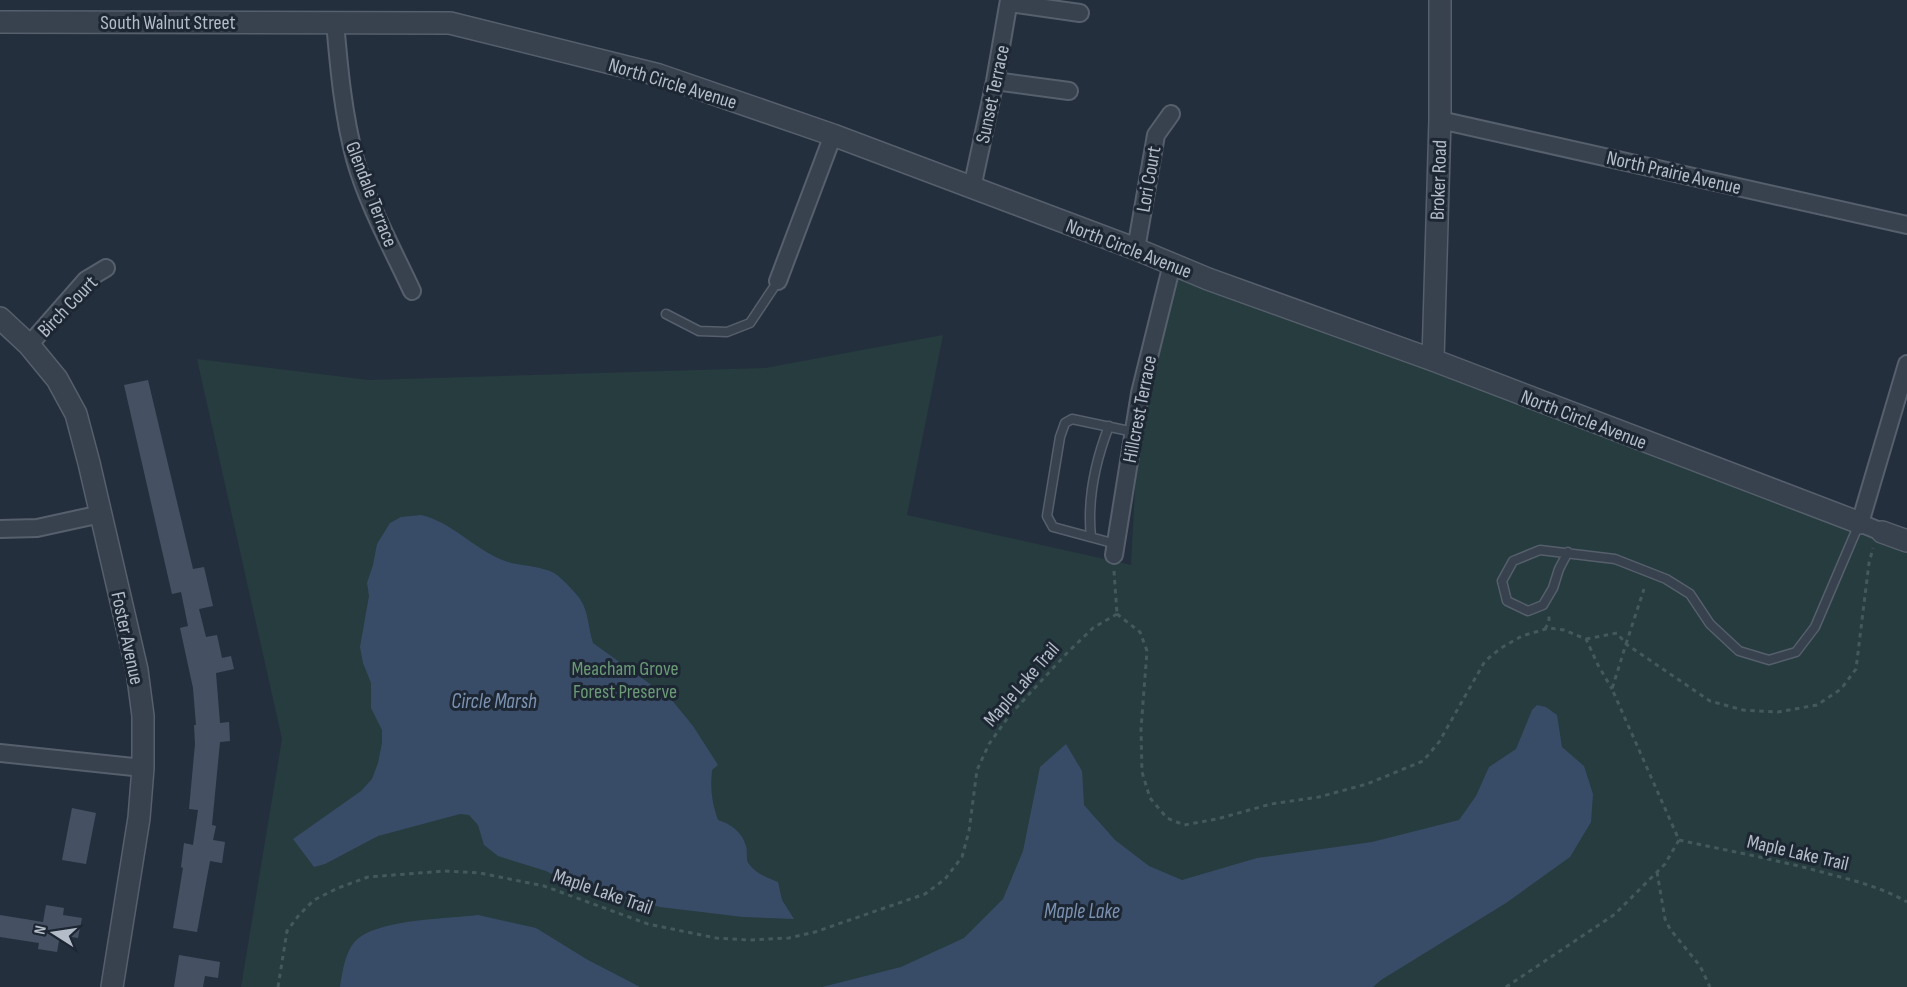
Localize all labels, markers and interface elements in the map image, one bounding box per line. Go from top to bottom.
street label: South Walnut Street [100,11,236,35]
street label: Sunset Terrace [971,43,1015,145]
street label: North Circle Avenue [606,53,740,115]
street label: Glendale Terrace [340,138,402,250]
street label: Broker Road [1426,140,1452,221]
street label: Lori Court [1131,144,1167,214]
street label: North Prairie Avenue [1604,146,1743,200]
street label: North Circle Avenue [1062,214,1195,284]
street label: Birch Court [33,271,103,342]
street label: Hillcrest Terrace [1118,354,1162,465]
street label: North Circle Avenue [1517,385,1650,455]
street label: Foster Avenue [105,589,149,687]
street label: Maple Lake Trail [979,638,1065,732]
park label: Meacham Grove Forest Preserve [571,657,679,704]
water label: Circle Marsh [451,689,537,714]
street label: Maple Lake Trail [1745,830,1851,876]
street label: Maple Lake Trail [550,864,656,920]
water label: Maple Lake [1044,899,1120,924]
north arrow [24,903,84,963]
text: N [31,924,51,936]

